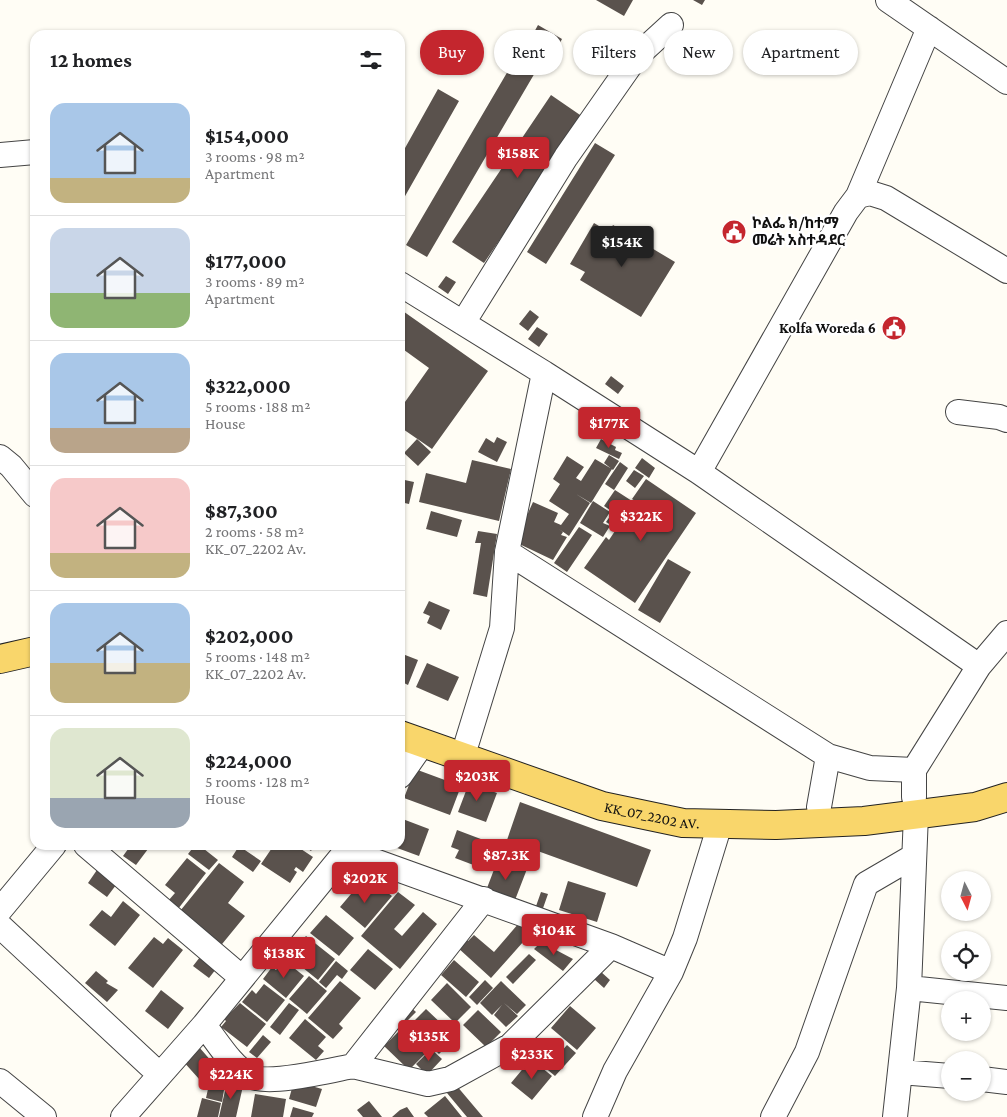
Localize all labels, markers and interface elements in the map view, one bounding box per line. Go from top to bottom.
chip: Buy [420,30,484,75]
chip: Rent [494,30,563,75]
chip: Filters [573,30,654,75]
chip: New [664,30,733,75]
chip: Apartment [743,30,858,75]
icon: filters [357,46,385,74]
text: 12 homes [50,48,132,72]
icon: home [90,123,150,183]
text: $154,000 [205,124,289,148]
pin: $158K [483,136,553,179]
text: $158K [497,144,539,161]
text: 3 rooms · 98 m² [205,148,305,165]
text: Apartment [205,165,275,182]
place label: ኮልፌ ክ/ከተማ መሬት አስተዳደር [752,215,846,248]
public building icon: ኮልፌ ክ/ከተማ መሬት አስተዳደር [721,219,747,245]
pin: $154K [587,226,657,268]
text: $154K [602,233,642,250]
icon: home [90,248,150,308]
text: $177,000 [205,249,286,273]
text: 3 rooms · 89 m² [205,273,304,290]
text: Apartment [205,290,275,307]
public building icon: Kolfa Woreda 6 [881,315,907,341]
place label: Kolfa Woreda 6 [779,320,876,336]
icon: home [90,373,150,433]
text: $322,000 [205,374,291,398]
text: 5 rooms · 188 m² [205,398,310,415]
pin: $177K [574,406,644,449]
text: $177K [589,414,629,431]
text: House [205,415,245,432]
icon: home [90,498,150,558]
text: $87,300 [205,499,278,523]
pin: $322K [606,500,676,542]
text: $322K [620,507,662,524]
text: 2 rooms · 58 m² [205,523,304,540]
text: KK_07_2202 Av. [205,540,306,557]
icon: home [90,623,150,683]
text: $202,000 [205,624,293,648]
text: 5 rooms · 148 m² [205,648,310,665]
text: KK_07_2202 Av. [205,665,306,682]
icon: home [90,748,150,808]
text: $224,000 [205,749,292,773]
pin: $203K [442,760,512,802]
text: $203K [455,767,499,784]
text: 5 rooms · 128 m² [205,773,309,790]
text: House [205,790,245,807]
street label: KK_07_2202 AV. [603,799,700,831]
pin: $87.3K [465,838,547,881]
text: $87.3K [483,846,529,863]
pin: $202K [330,862,400,904]
text: $202K [343,869,387,886]
north arrow [941,871,991,921]
map controls [941,871,991,1101]
pin: $104K [519,914,589,956]
text: $104K [533,921,575,938]
button: locate [941,931,991,981]
pin: $138K [249,936,319,979]
text: $138K [263,944,305,961]
button: + [941,991,991,1041]
pin: $135K [394,1020,464,1062]
text: $135K [409,1027,449,1044]
pin: $233K [497,1038,567,1080]
text: $233K [511,1045,553,1062]
button: − [941,1051,991,1101]
pin: $224K [196,1058,266,1100]
text: $224K [210,1065,252,1082]

